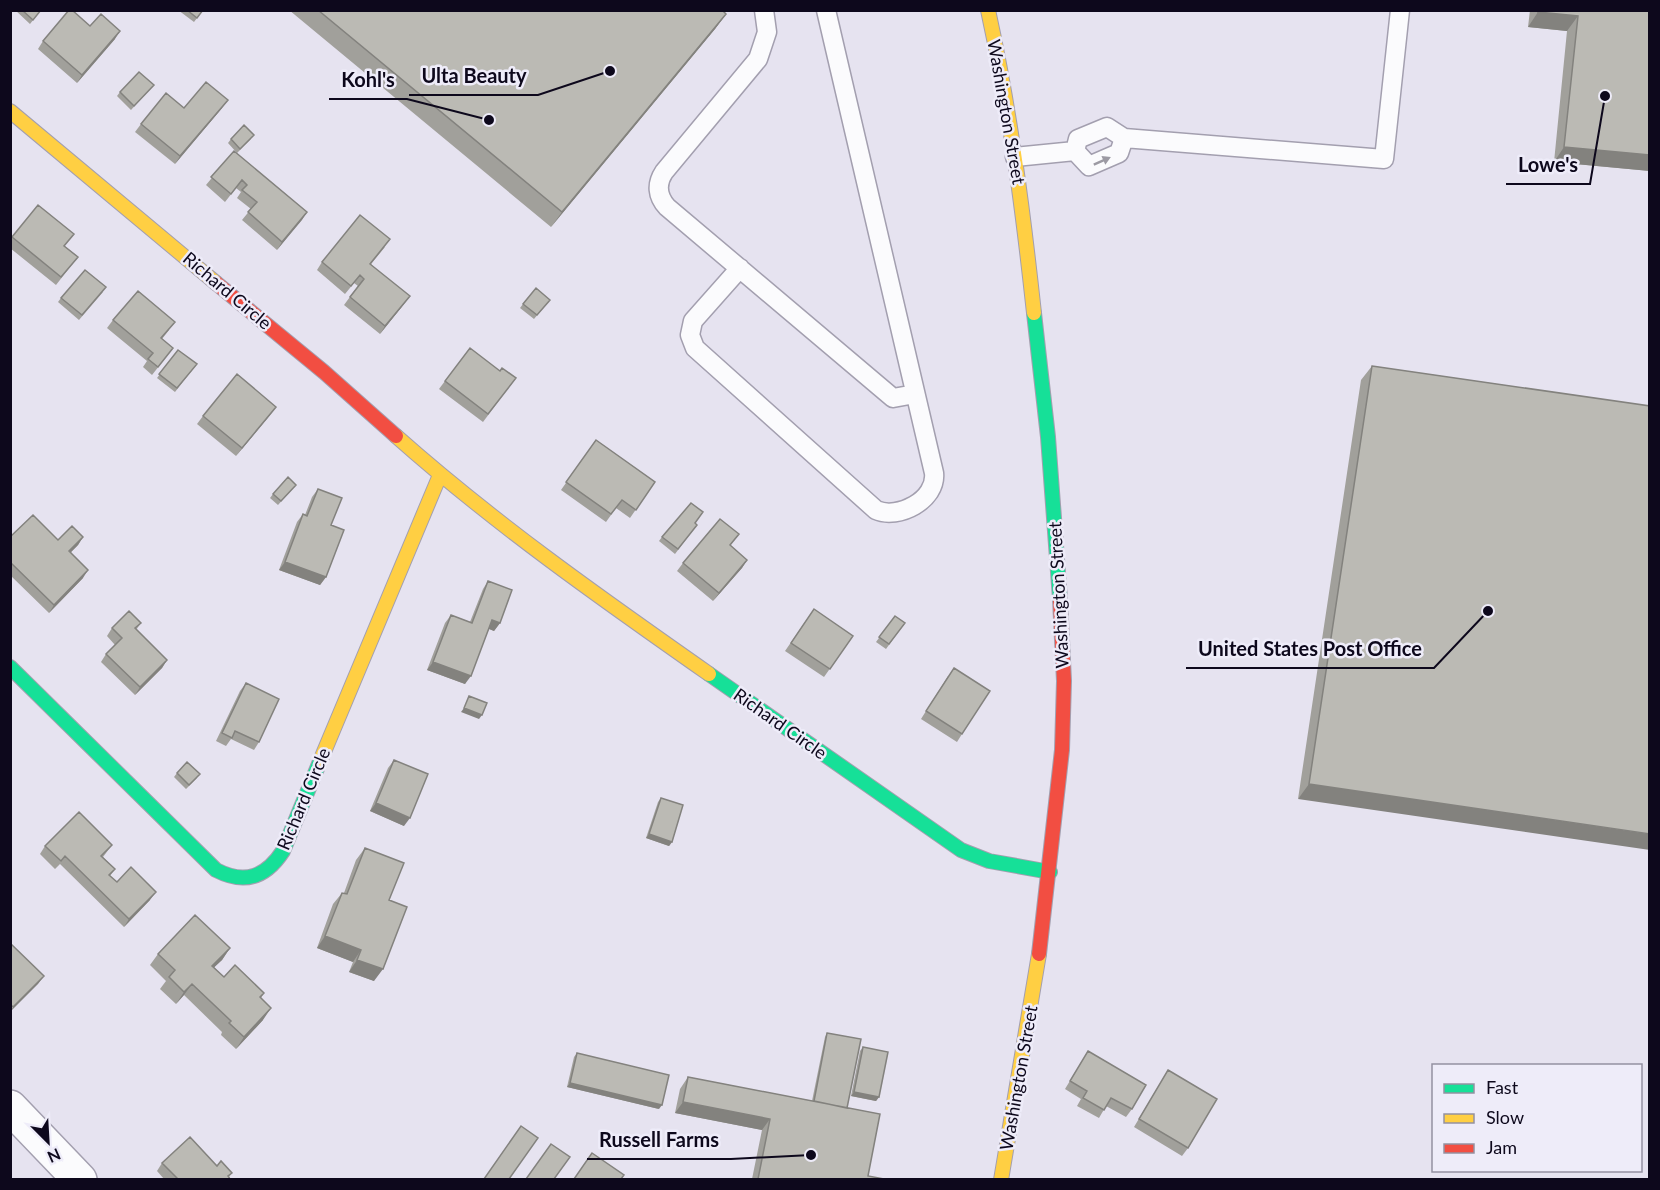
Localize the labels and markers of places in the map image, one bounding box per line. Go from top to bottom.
callout: Ulta Beauty [409,57,538,95]
callout: Kohl's [329,61,407,99]
callout: Lowe's [1506,146,1590,184]
callout: United States Post Office [1186,630,1434,668]
callout: Russell Farms [587,1121,731,1159]

